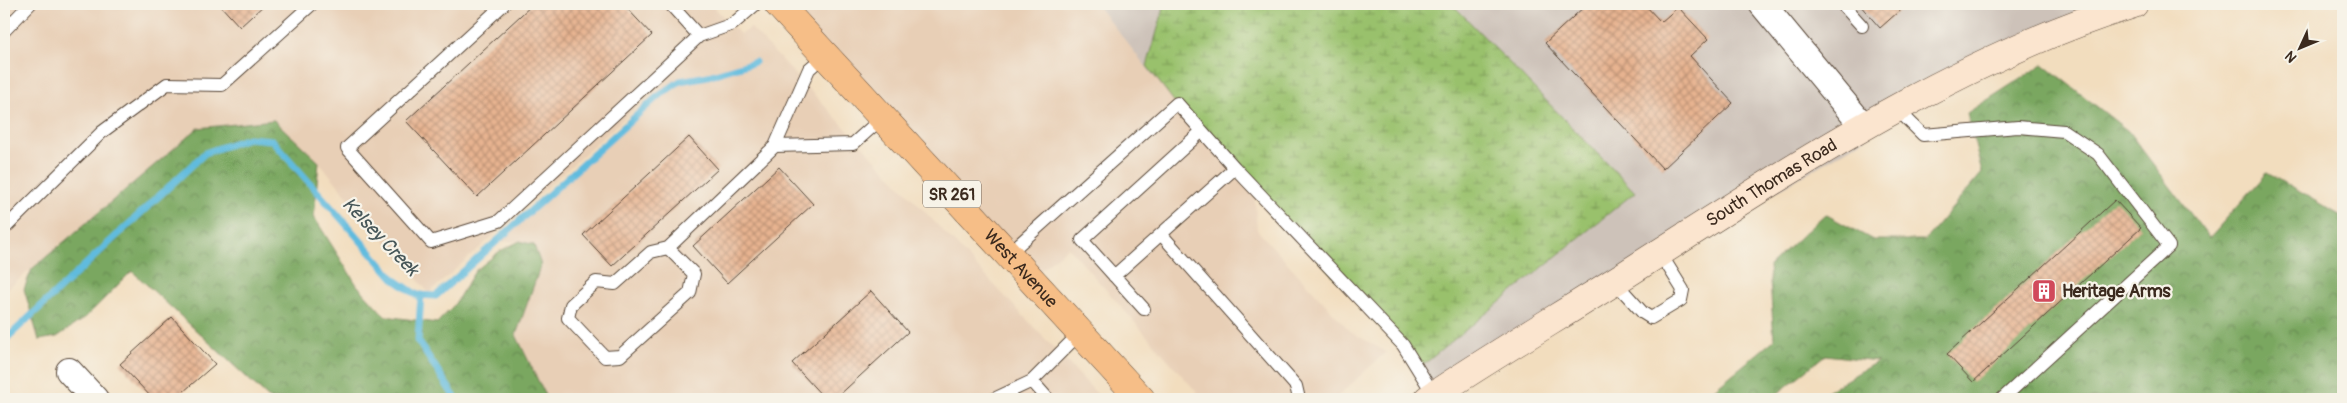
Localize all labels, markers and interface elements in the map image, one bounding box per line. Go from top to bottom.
north arrow [2274,22,2324,72]
text: N [2282,47,2300,66]
street label: South Thomas Road [1702,134,1841,232]
road number: SR 261 [923,180,981,208]
water label: Kelsey Creek [337,192,425,283]
street label: West Avenue [979,224,1063,313]
building icon: Heritage Arms [2031,278,2057,304]
place label: Heritage Arms [2062,280,2171,303]

